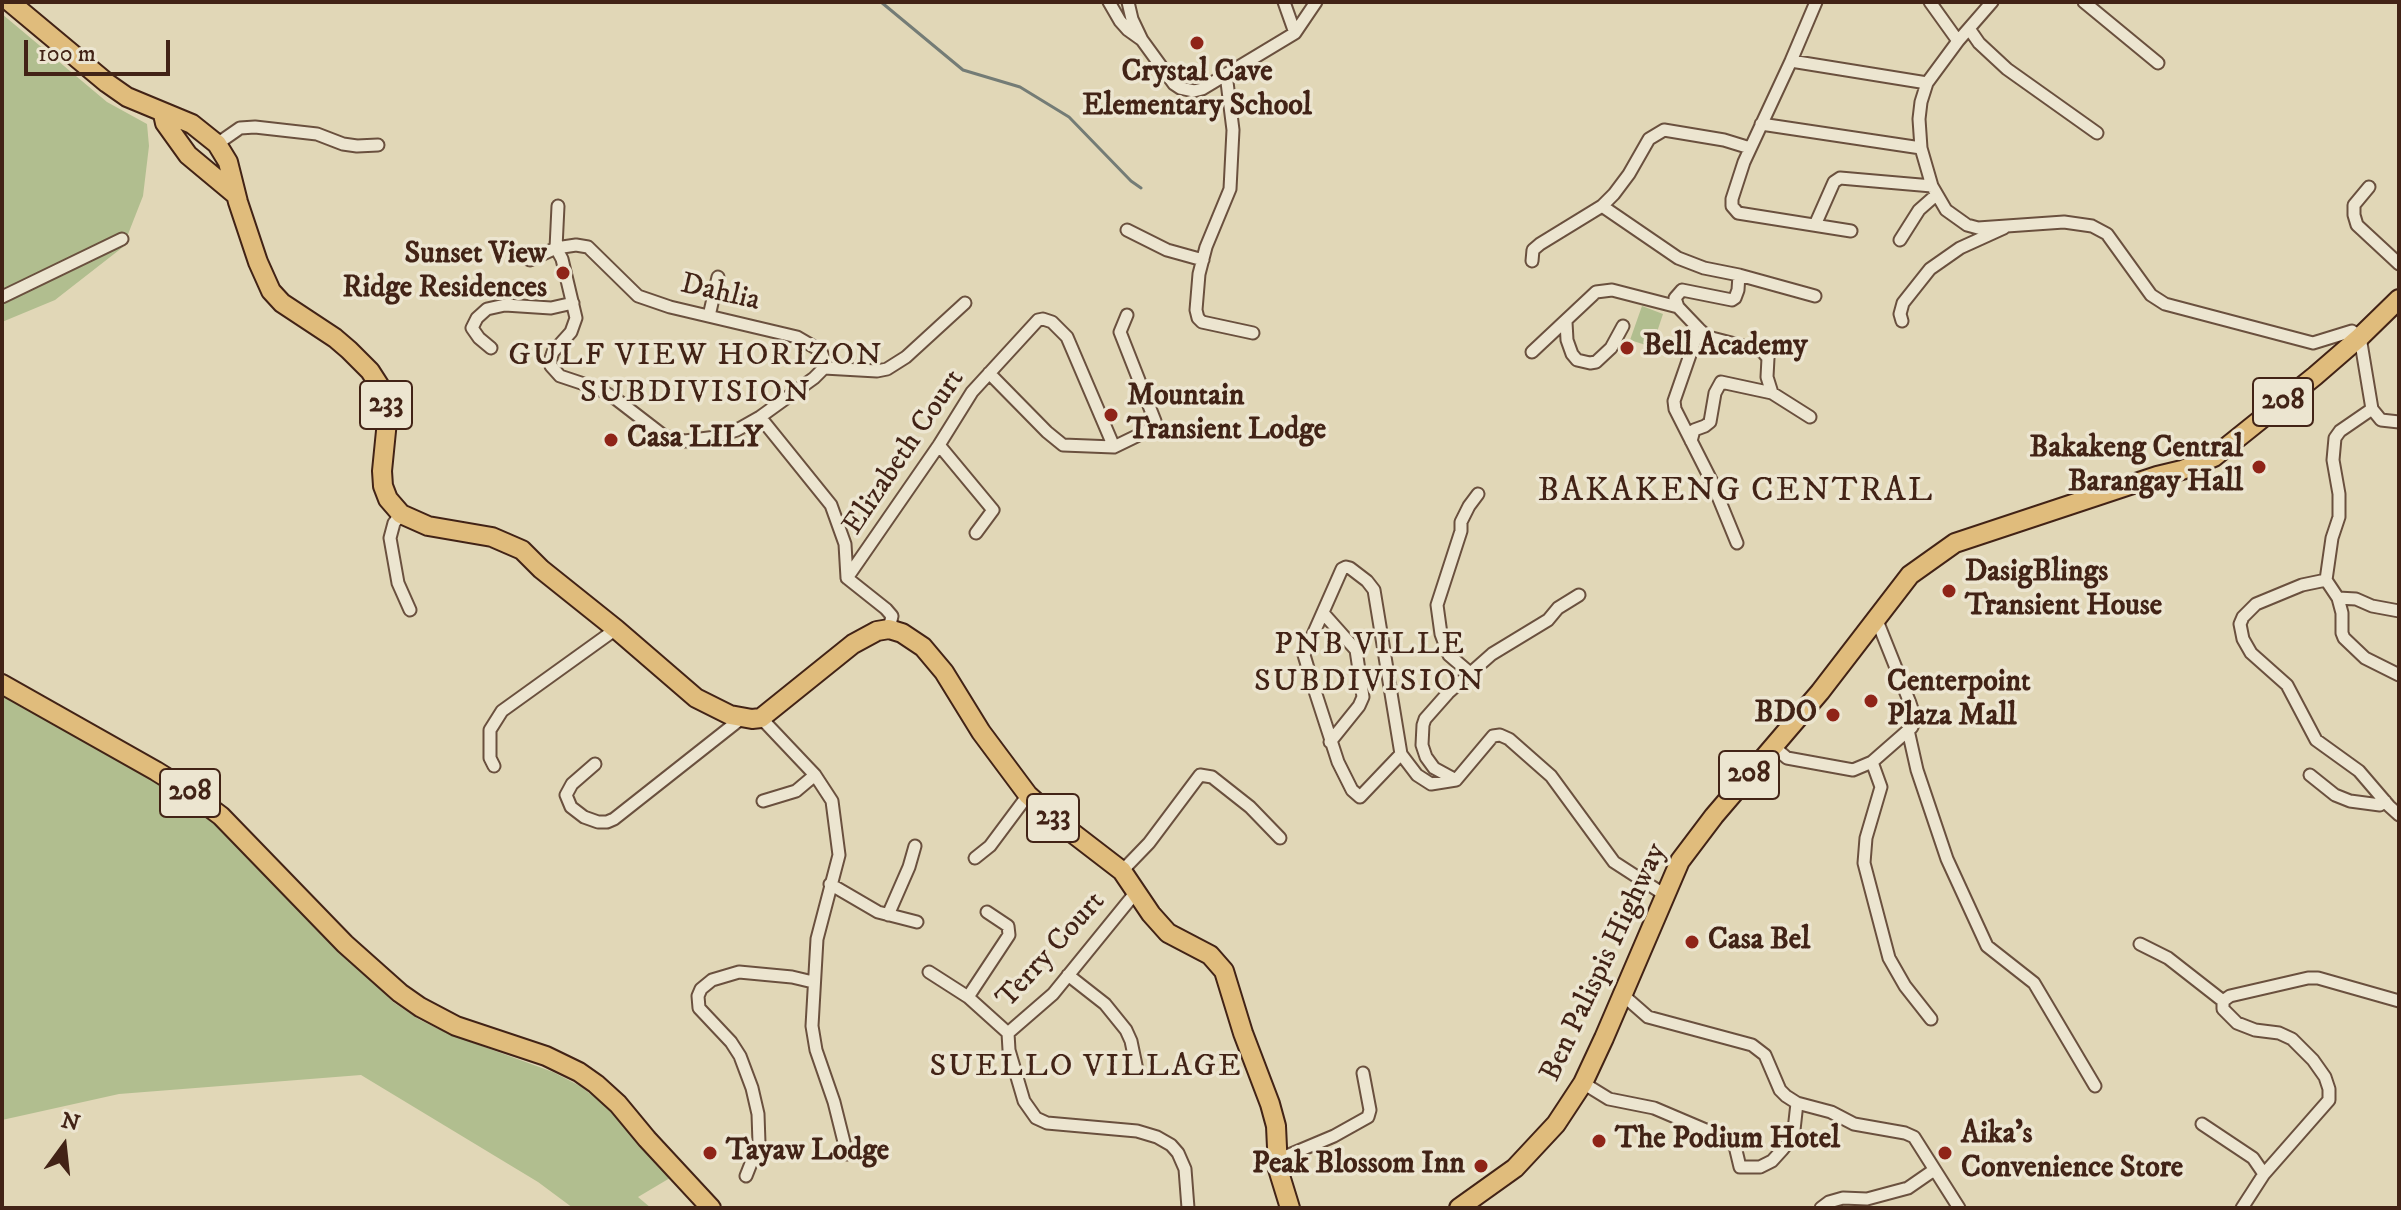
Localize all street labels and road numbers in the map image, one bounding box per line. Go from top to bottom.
street label: Dahlia [677,267,763,321]
street label: Elizabeth Court [836,363,974,543]
road number: 208 [2253,378,2313,426]
road number: 233 [360,381,412,429]
road number: 208 [1719,751,1779,799]
road number: 208 [160,769,220,817]
road number: 233 [1027,794,1079,842]
street label: Ben Palispis Highway [1534,838,1676,1088]
street label: Terry Court [990,885,1114,1017]

